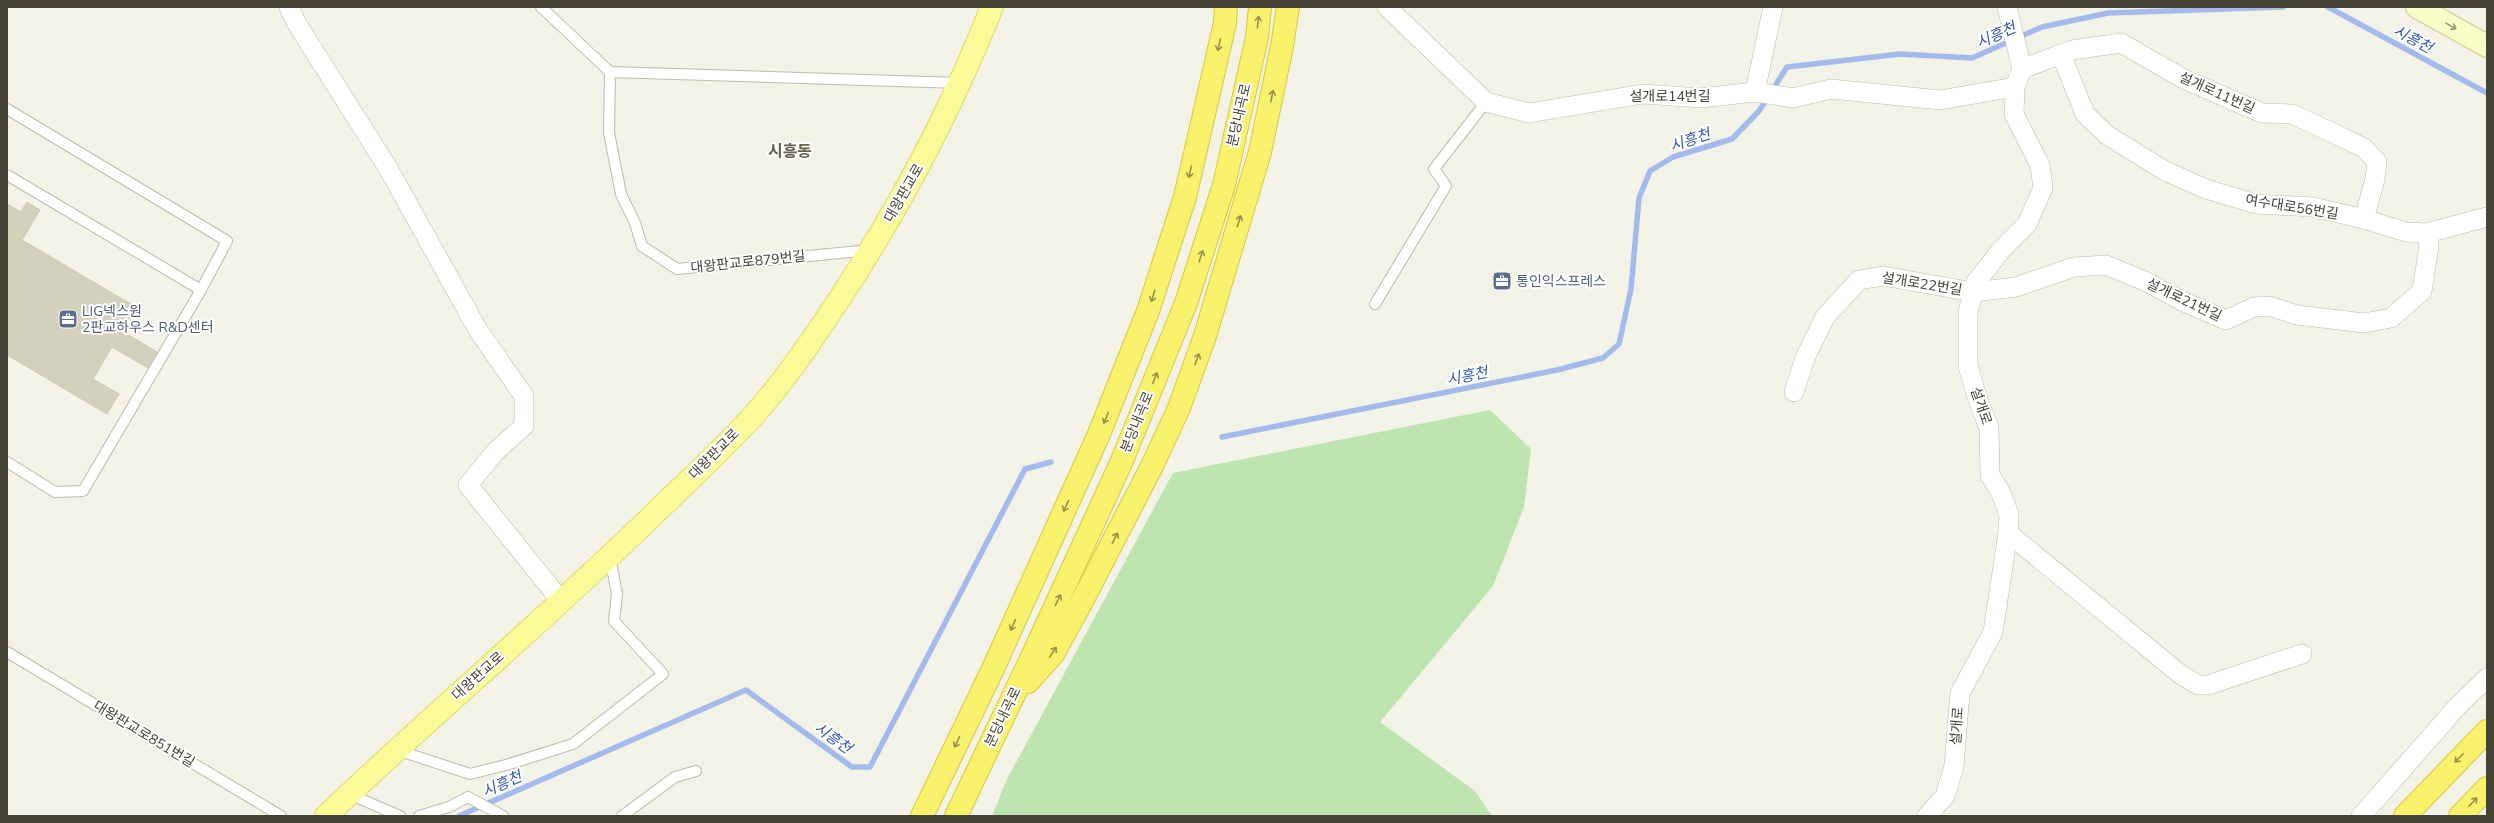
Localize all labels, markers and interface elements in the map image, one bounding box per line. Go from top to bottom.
one-way arrow [1254,16,1262,29]
water label: 시흥천 [1973,17,2021,53]
water label: 시흥천 [2390,20,2438,59]
one-way arrow [2445,23,2457,31]
one-way arrow [1215,39,1223,52]
street label: 설개로11번길 [2176,68,2258,118]
street label: 분당내곡로 [1222,81,1256,149]
street label: 설개로14번길 [1629,87,1711,106]
one-way arrow [1268,89,1276,102]
water label: 시흥천 [1667,123,1715,156]
district label: 시흥동 [768,141,812,163]
street label: 대왕판교로 [880,160,928,226]
one-way arrow [1186,165,1194,178]
street label: 여수대로56번길 [2244,190,2340,224]
one-way arrow [1236,215,1243,228]
street label: 대왕판교로879번길 [690,247,806,277]
one-way arrow [1198,250,1205,263]
street label: 설개로22번길 [1880,268,1964,300]
office icon: 통인익스프레스 [1491,270,1513,292]
place label: 통인익스프레스 [1516,272,1606,291]
street label: 설개로21번길 [2143,274,2225,326]
one-way arrow [1149,290,1156,303]
place label: LIG넥스원 2판교하우스 R&D센터 [82,302,214,337]
office icon: LIG넥스원 2판교하우스 R&D센터 [57,308,79,330]
one-way arrow [1193,353,1201,365]
water label: 시흥천 [1445,362,1491,390]
one-way arrow [1152,373,1160,385]
street label: 설개로 [1966,385,1996,427]
street label: 분당내곡로 [1116,388,1158,455]
one-way arrow [1101,411,1109,423]
street label: 대왕판교로 [685,424,744,483]
one-way arrow [1062,500,1069,512]
one-way arrow [1112,532,1119,544]
one-way arrow [1055,594,1062,606]
one-way arrow [1009,618,1016,630]
street label: 대왕판교로 [448,647,508,705]
one-way arrow [1049,647,1057,658]
street label: 분당내곡로 [980,684,1026,750]
street label: 대왕판교로851번길 [90,696,198,772]
street label: 설개로 [1946,706,1968,746]
water label: 시흥천 [810,718,857,760]
one-way arrow [953,736,960,748]
one-way arrow [2454,753,2464,763]
water label: 시흥천 [479,766,527,802]
one-way arrow [2469,797,2478,807]

